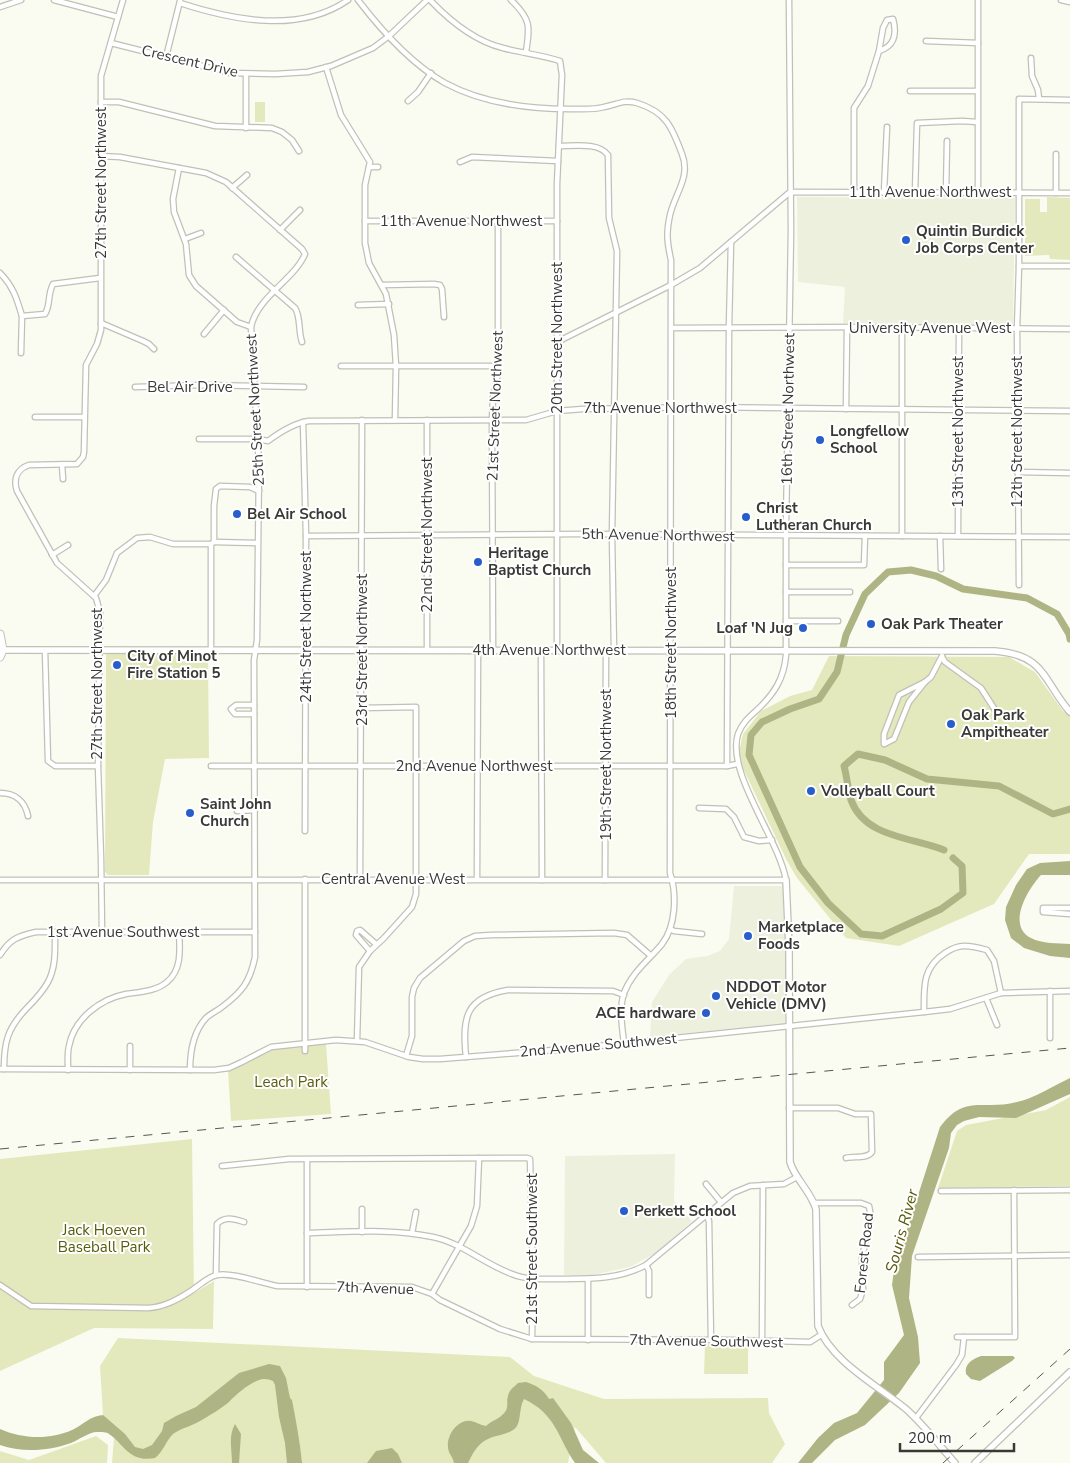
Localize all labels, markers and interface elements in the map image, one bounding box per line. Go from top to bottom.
street label: Crescent Drive [140,40,240,82]
street label: 27th Street Northwest [91,106,111,259]
street label: 11th Avenue Northwest [849,182,1012,202]
street label: 11th Avenue Northwest [380,211,543,231]
place label: Quintin Burdick Job Corps Center [915,221,1034,258]
marker: Quintin Burdick Job Corps Center [900,234,912,246]
street label: 20th Street Northwest [547,261,567,414]
street label: University Avenue West [849,318,1012,338]
street label: 21st Street Northwest [482,330,508,482]
street label: 16th Street Northwest [777,332,799,485]
street label: 25th Street Northwest [241,333,269,487]
street label: 13th Street Northwest [948,355,968,508]
street label: 12th Street Northwest [1007,355,1027,508]
street label: Bel Air Drive [147,377,233,397]
street label: 7th Avenue Northwest [583,398,737,418]
place label: Longfellow School [830,421,909,458]
marker: Longfellow School [814,434,826,446]
street label: 22nd Street Northwest [417,456,437,613]
place label: Christ Lutheran Church [756,498,872,535]
place label: Bel Air School [247,504,347,524]
marker: Bel Air School [231,508,243,520]
marker: Christ Lutheran Church [740,511,752,523]
street label: 5th Avenue Northwest [581,524,736,546]
place label: Heritage Baptist Church [488,543,591,580]
street label: 24th Street Northwest [296,550,316,703]
marker: Heritage Baptist Church [472,556,484,568]
street label: 18th Street Northwest [661,566,681,719]
street label: 23rd Street Northwest [352,573,372,726]
street label: 27th Street Northwest [87,607,107,760]
place label: Oak Park Theater [881,614,1003,634]
place label: Loaf 'N Jug [716,618,793,638]
marker: Oak Park Theater [865,618,877,630]
marker: Loaf 'N Jug [797,622,809,634]
street label: 4th Avenue Northwest [472,640,626,660]
place label: City of Minot Fire Station 5 [127,646,221,683]
marker: City of Minot Fire Station 5 [111,659,123,671]
street label: 19th Street Northwest [596,688,616,841]
place label: Oak Park Ampitheater [961,705,1049,742]
marker: Oak Park Ampitheater [945,718,957,730]
street label: 2nd Avenue Northwest [396,756,553,776]
place label: Volleyball Court [820,781,935,801]
marker: Volleyball Court [805,785,817,797]
place label: Saint John Church [200,794,272,831]
marker: Saint John Church [184,807,196,819]
street label: Central Avenue West [321,869,466,889]
place label: Marketplace Foods [758,917,844,954]
street label: 1st Avenue Southwest [47,922,200,942]
marker: Marketplace Foods [742,930,754,942]
place label: NDDOT Motor Vehicle (DMV) [725,977,827,1014]
marker: NDDOT Motor Vehicle (DMV) [710,990,722,1002]
place label: ACE hardware [595,1003,696,1023]
marker: ACE hardware [700,1007,712,1019]
street label: 2nd Avenue Southwest [519,1028,678,1062]
park label: Leach Park [254,1072,328,1092]
street label: 21st Street Southwest [522,1172,542,1325]
water label: Souris River [880,1186,924,1275]
place label: Perkett School [634,1201,736,1221]
marker: Perkett School [618,1205,630,1217]
street label: Forest Road [850,1212,878,1294]
park label: Jack Hoeven Baseball Park [58,1220,151,1257]
street label: 7th Avenue [336,1277,414,1299]
street label: 7th Avenue Southwest [629,1330,784,1352]
scale bar [900,1420,1014,1452]
text: 200 m [908,1428,952,1448]

